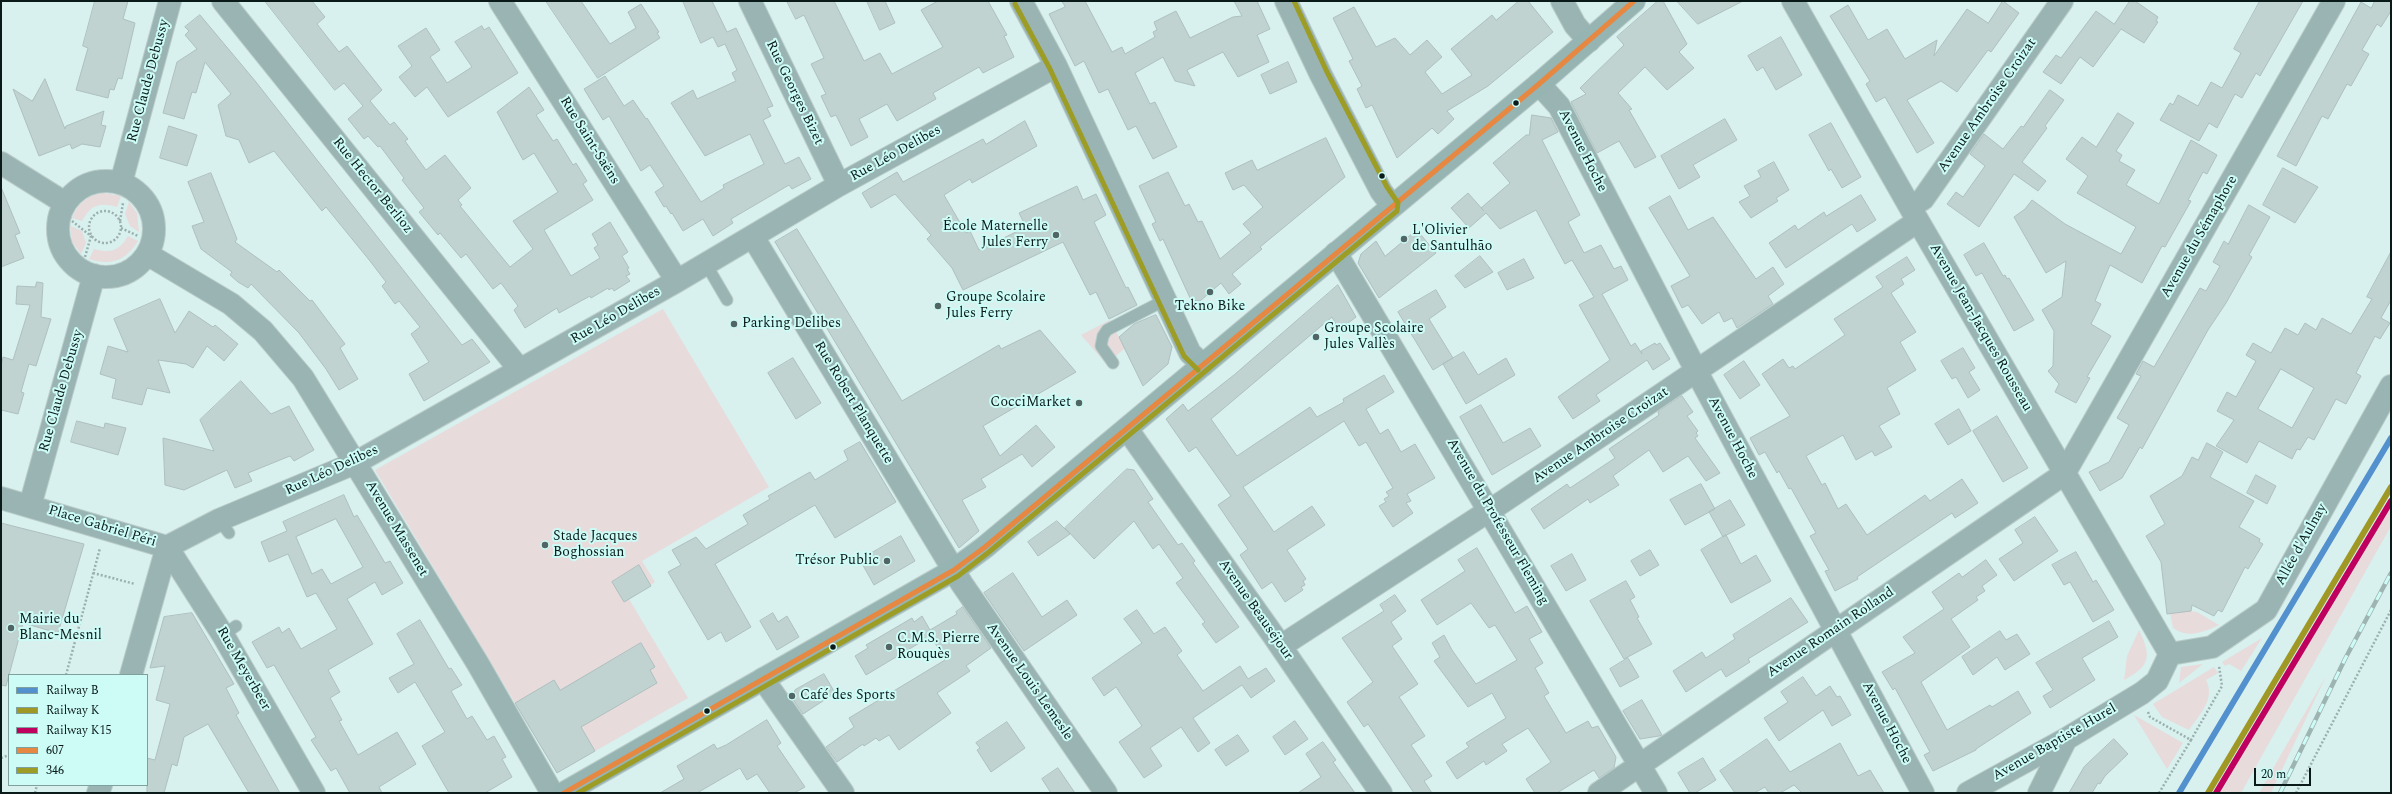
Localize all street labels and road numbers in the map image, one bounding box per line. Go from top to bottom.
street label: Rue Claude Debussy [125,18,173,144]
street label: Avenue Ambroise Croizat [1935,36,2041,176]
street label: Rue Georges Bizet [762,38,826,148]
street label: Rue Saint-Saëns [555,94,623,188]
street label: Avenue Hoche [1554,107,1610,195]
street label: Rue Léo Delibes [848,122,944,186]
street label: Rue Hector Berlioz [328,135,416,237]
street label: Avenue du Sémaphore [2158,173,2242,301]
street label: Avenue Jean-Jacques Rousseau [1925,241,2035,415]
street label: Rue Léo Delibes [568,283,664,349]
street label: Rue Claude Debussy [36,328,88,454]
street label: Rue Robert Planquette [810,339,896,467]
street label: Avenue Ambroise Croizat [1530,384,1672,488]
street label: Avenue Hoche [1703,394,1761,482]
street label: Avenue du Professeur Fleming [1442,436,1552,608]
street label: Rue Léo Delibes [283,442,381,500]
street label: Avenue Massenet [361,478,431,580]
street label: Allée d'Aulnay [2273,501,2331,589]
street label: Place Gabriel Péri [46,503,158,551]
street label: Avenue Beauséjour [1214,557,1296,663]
street label: Avenue Romain Rolland [1764,584,1898,682]
street label: Avenue Louis Lemesle [982,620,1076,744]
street label: Rue Meyerbeer [212,624,274,714]
street label: Avenue Hoche [1857,679,1915,767]
street label: Avenue Baptiste Hurel [1990,701,2120,785]

